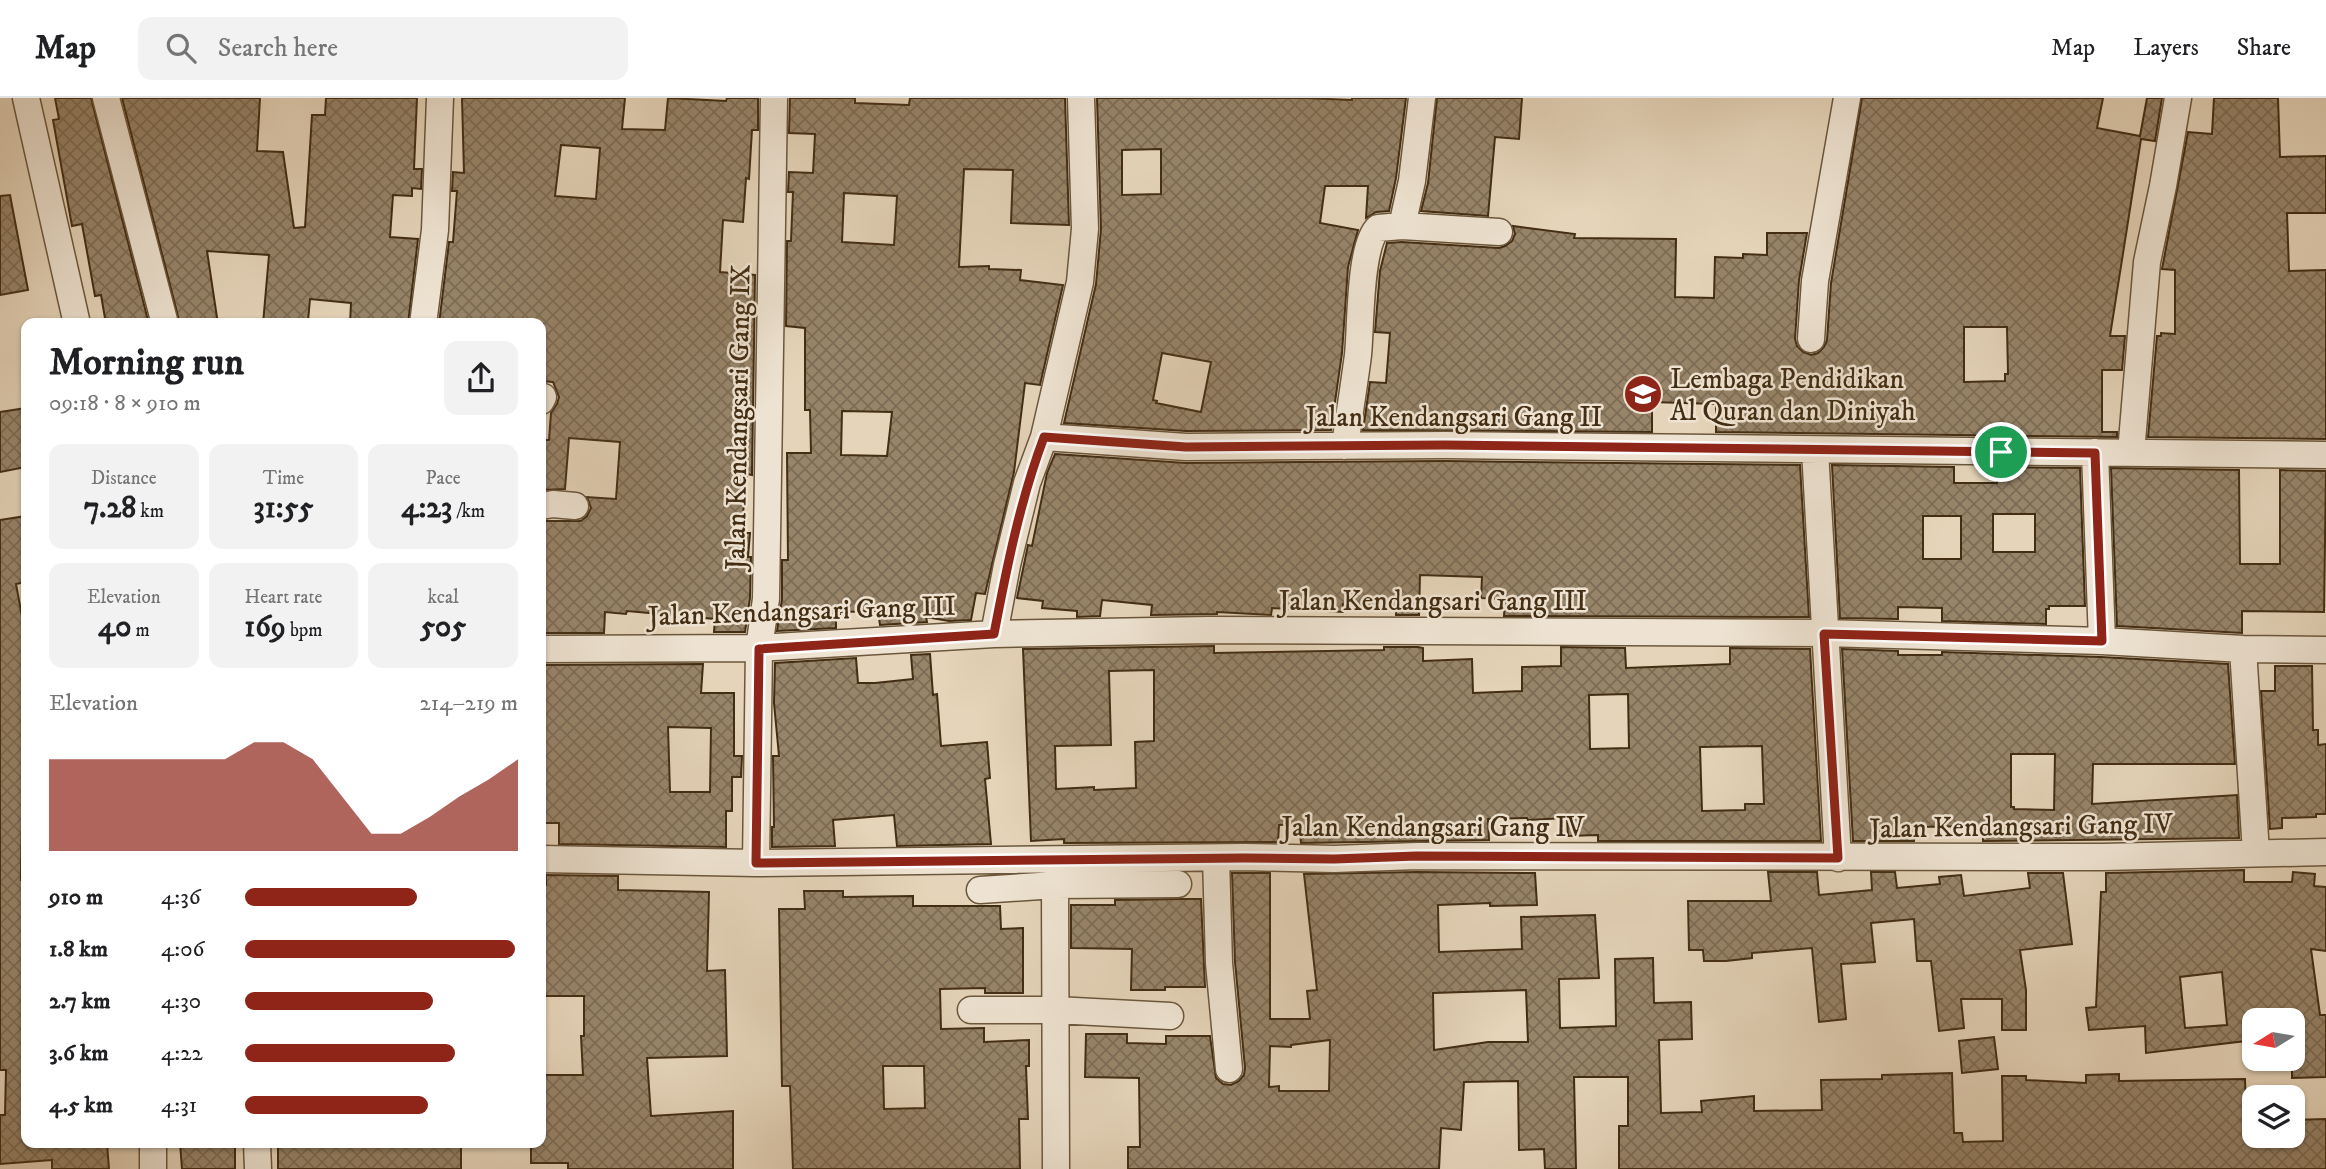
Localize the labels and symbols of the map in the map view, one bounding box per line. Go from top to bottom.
street label: Jalan Kendangsari Gang IX [718,264,759,573]
place label: Lembaga Pendidikan Al Quran dan Diniyah [1670,362,1916,429]
school or university icon: Lembaga Pendidikan Al Quran dan Diniyah [1622,373,1664,415]
street label: Jalan Kendangsari Gang II [1303,400,1602,435]
pin [1971,422,2031,482]
street label: Jalan Kendangsari Gang III [1276,584,1587,619]
street label: Jalan Kendangsari Gang III [644,589,957,634]
street label: Jalan Kendangsari Gang IV [1866,806,2174,847]
street label: Jalan Kendangsari Gang IV [1279,810,1586,845]
north arrow [2242,1008,2305,1071]

